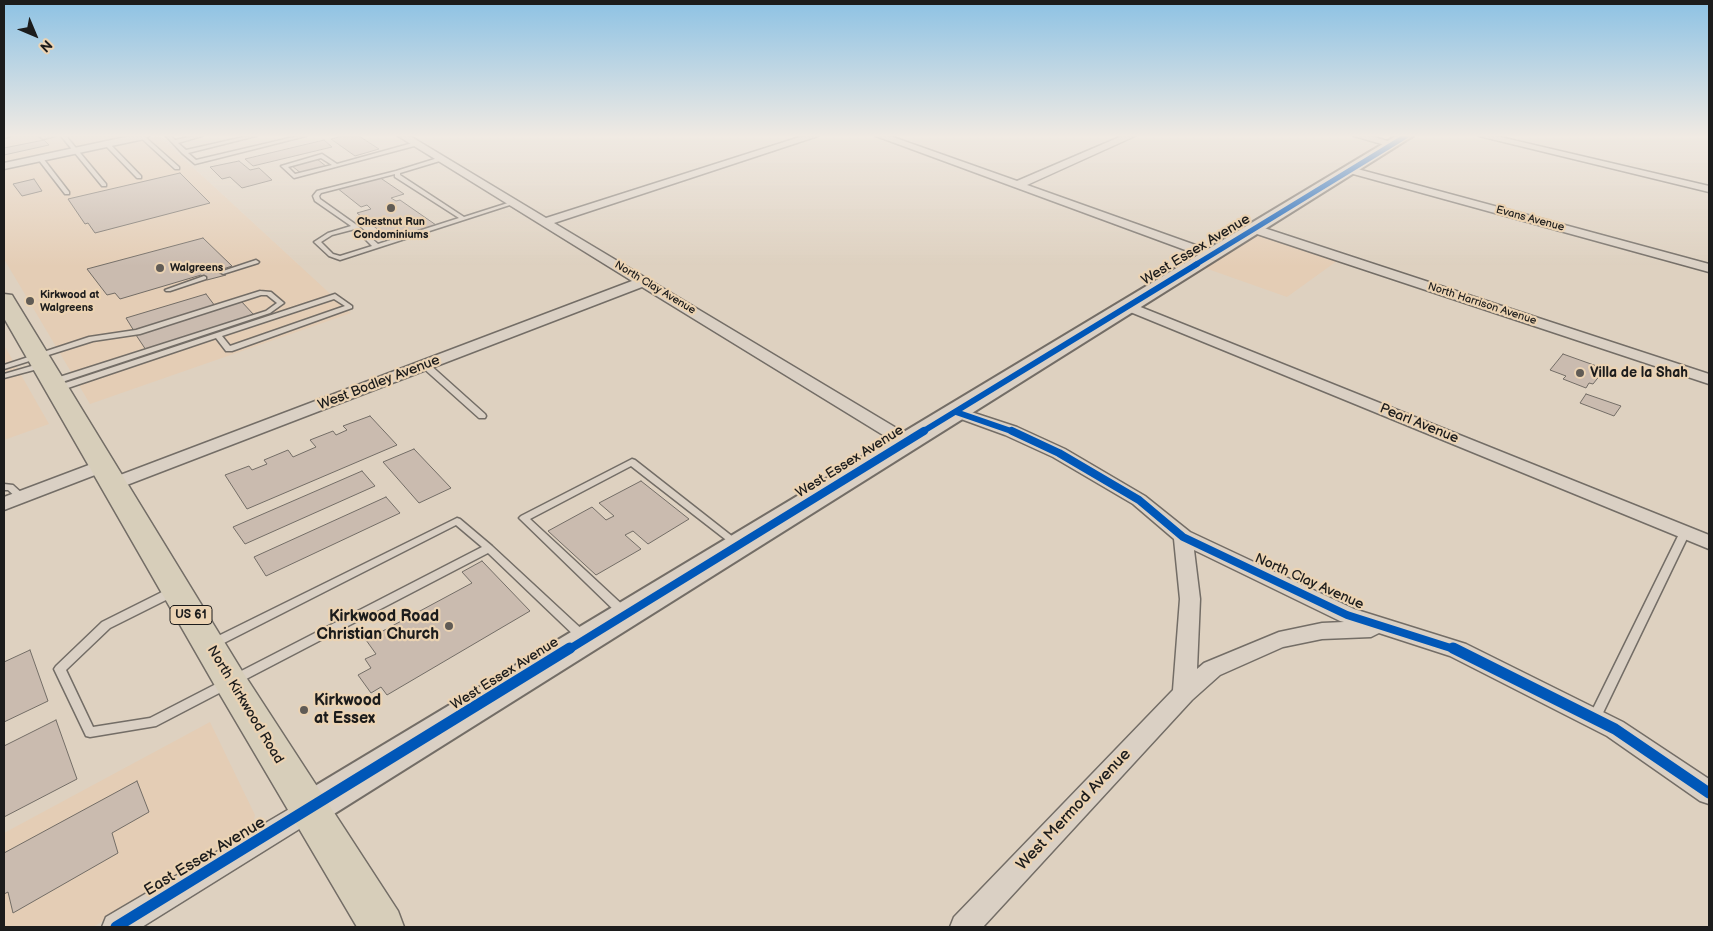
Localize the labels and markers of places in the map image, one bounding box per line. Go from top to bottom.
marker: Chestnut Run Condominiums [385,202,397,214]
place label: Chestnut Run Condominiums [354,215,428,241]
place label: Walgreens [170,261,223,275]
marker: Walgreens [154,262,166,274]
place label: Kirkwood at Walgreens [40,288,99,314]
marker: Kirkwood at Walgreens [24,295,36,307]
place label: Villa de la Shah [1590,365,1688,381]
marker: Villa de la Shah [1574,367,1586,379]
place label: Kirkwood Road Christian Church [317,607,439,645]
marker: Kirkwood Road Christian Church [443,620,455,632]
place label: Kirkwood at Essex [314,691,381,729]
marker: Kirkwood at Essex [298,704,310,716]

